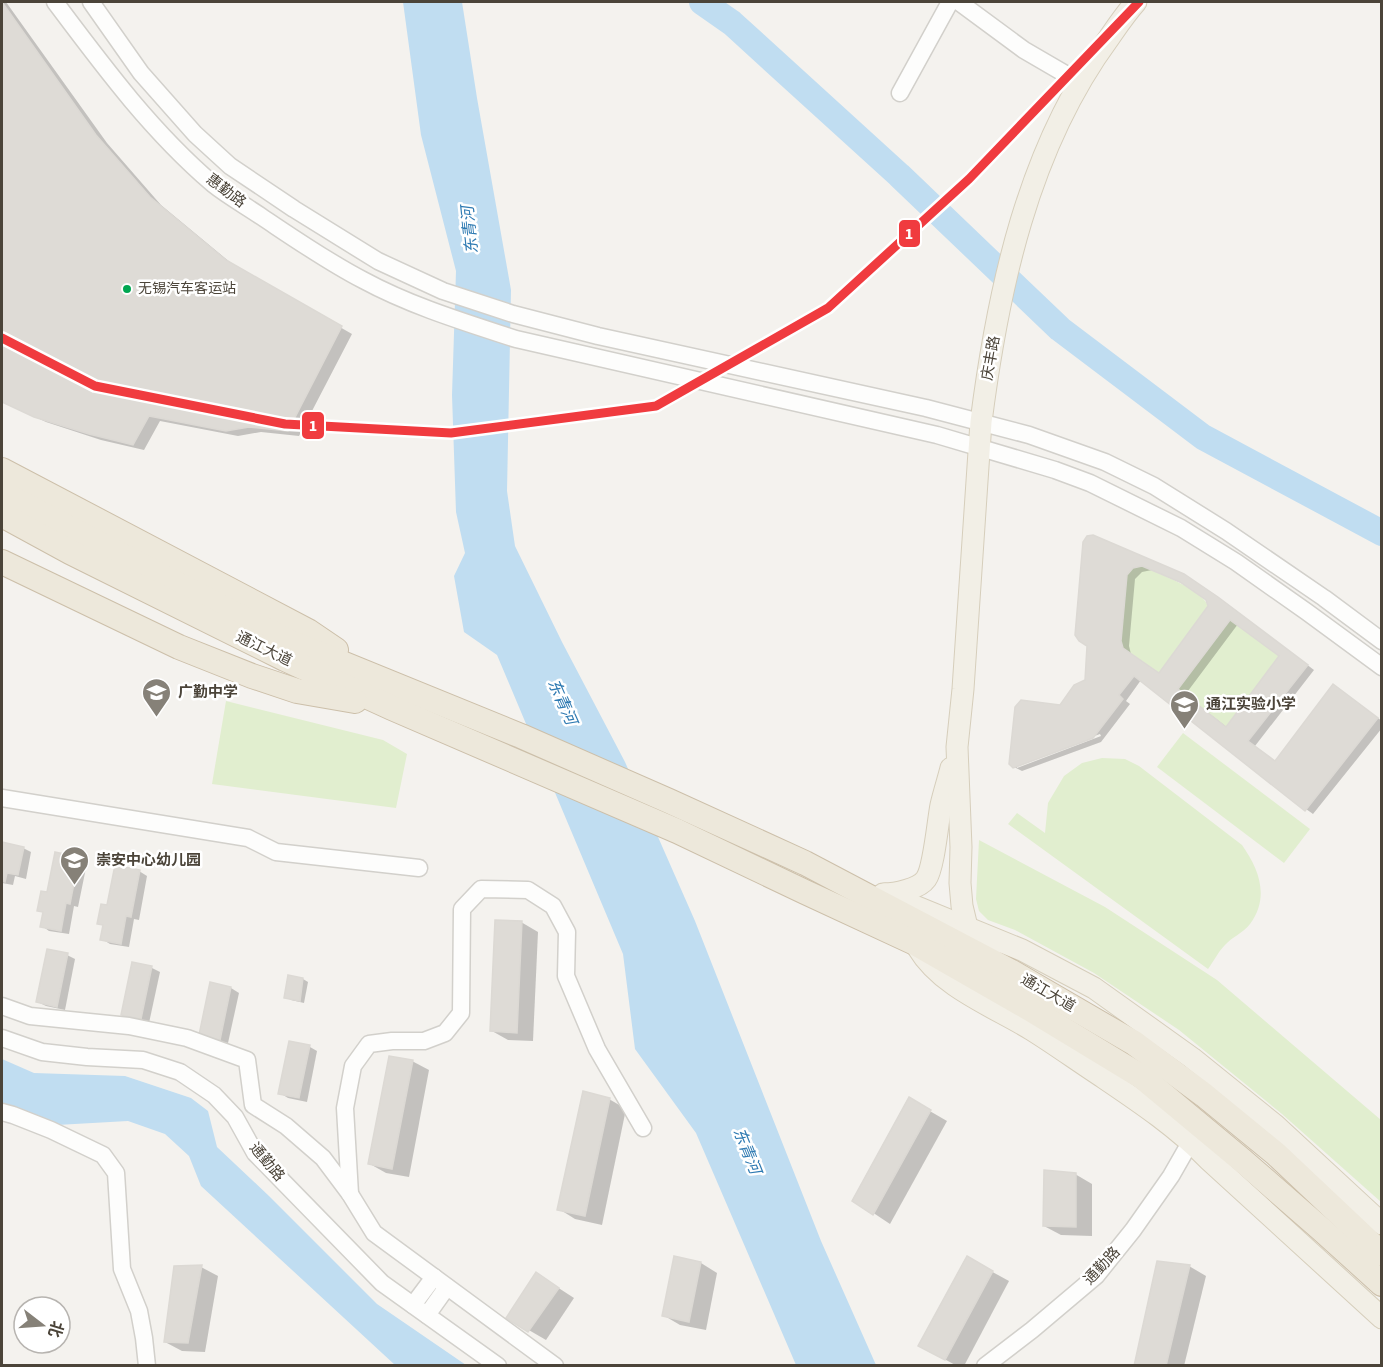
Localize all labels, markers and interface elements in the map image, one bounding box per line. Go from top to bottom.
street label: 惠勤路 [202,169,250,213]
water label: 东青河 [456,202,483,255]
line badge: 1 [898,219,921,248]
text: 1 [905,223,913,245]
place label: 无锡汽车客运站 [138,279,236,299]
marker: 无锡汽车客运站 [121,283,133,295]
street label: 庆丰路 [977,334,1005,382]
line badge: 1 [301,411,325,440]
text: 1 [309,415,317,437]
street label: 通江大道 [232,626,296,672]
school or university icon: 广勤中学 [141,676,173,718]
water label: 东青河 [542,676,583,731]
place label: 广勤中学 [178,682,238,703]
school or university icon: 通江实验小学 [1169,688,1201,730]
place label: 通江实验小学 [1206,694,1296,715]
school or university icon: 崇安中心幼儿园 [59,844,91,886]
place label: 崇安中心幼儿园 [96,850,201,871]
street label: 通江大道 [1017,969,1079,1017]
water label: 东青河 [728,1125,767,1180]
street label: 通勤路 [244,1138,290,1186]
street label: 通勤路 [1079,1242,1125,1290]
north arrow [12,1295,72,1355]
text: 北 [43,1318,68,1340]

